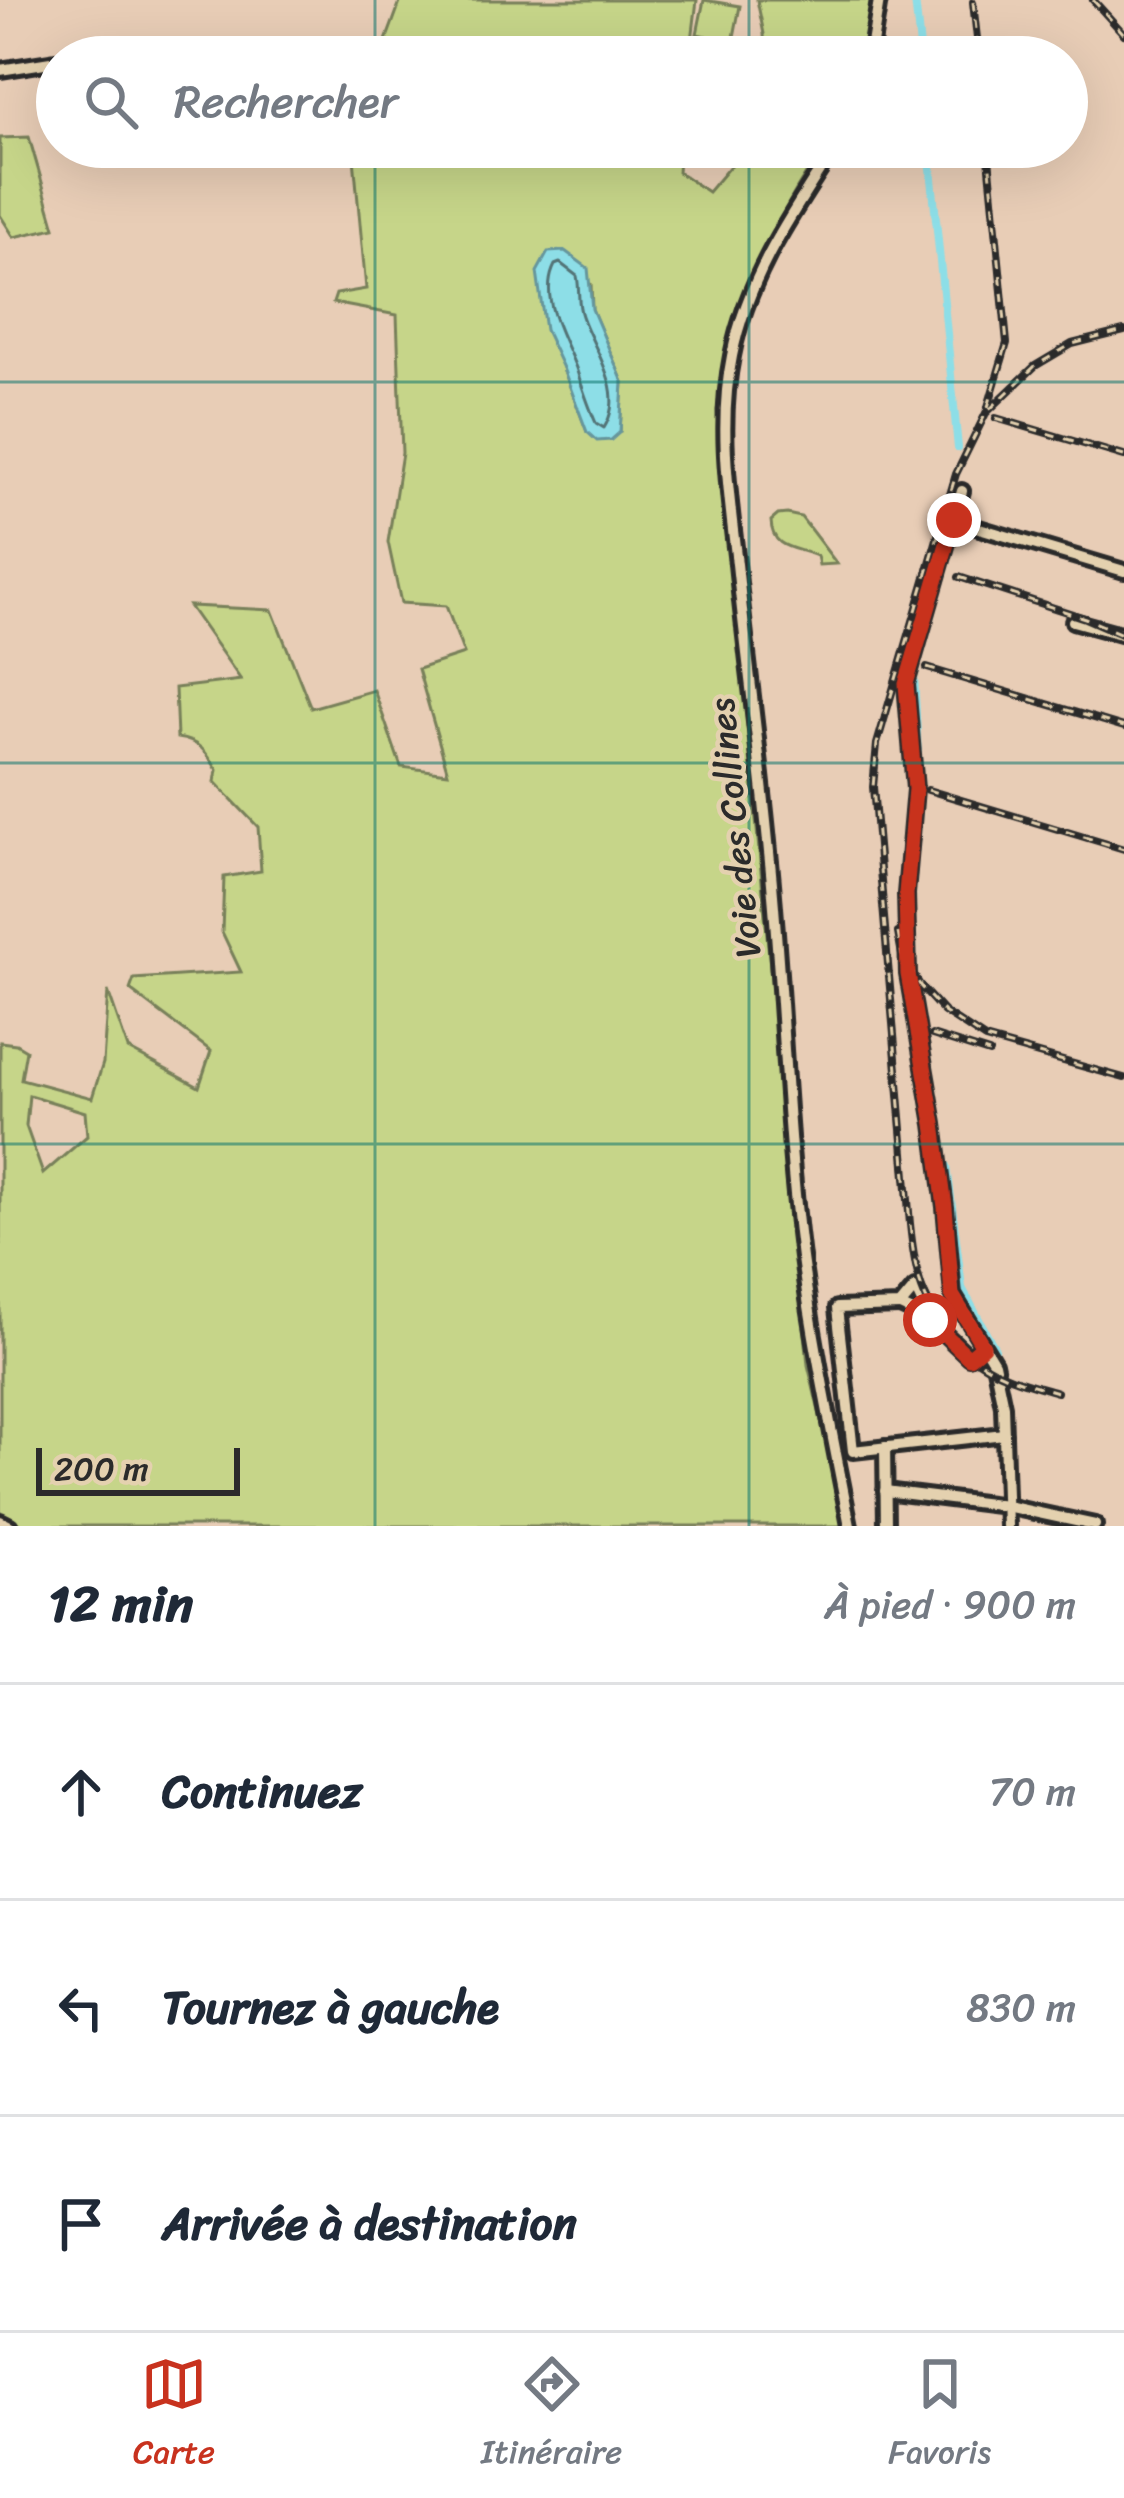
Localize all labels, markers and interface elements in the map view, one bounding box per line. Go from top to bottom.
search box [36,36,1088,168]
text: Rechercher [174,62,398,142]
icon: search [78,69,144,135]
route end [927,493,981,547]
street label: Voie des Collines [690,695,780,961]
route start [903,1293,957,1347]
text: 200 m [54,1440,149,1498]
scale bar [36,1442,240,1495]
text: 12 min [48,1559,193,1649]
text: À pied · 900 m [824,1570,1076,1639]
text: Continuez [162,1752,362,1832]
text: 70 m [989,1757,1076,1826]
icon: ahead [48,1759,114,1825]
text: Tournez à gauche [162,1968,499,2048]
text: 830 m [966,1973,1076,2042]
icon: left [48,1975,114,2041]
text: Arrivée à destination [162,2184,577,2264]
icon: arrive [48,2191,114,2257]
tab: Carte [133,2351,215,2481]
tab: Itinéraire [481,2351,622,2481]
tab: Favoris [888,2351,991,2481]

